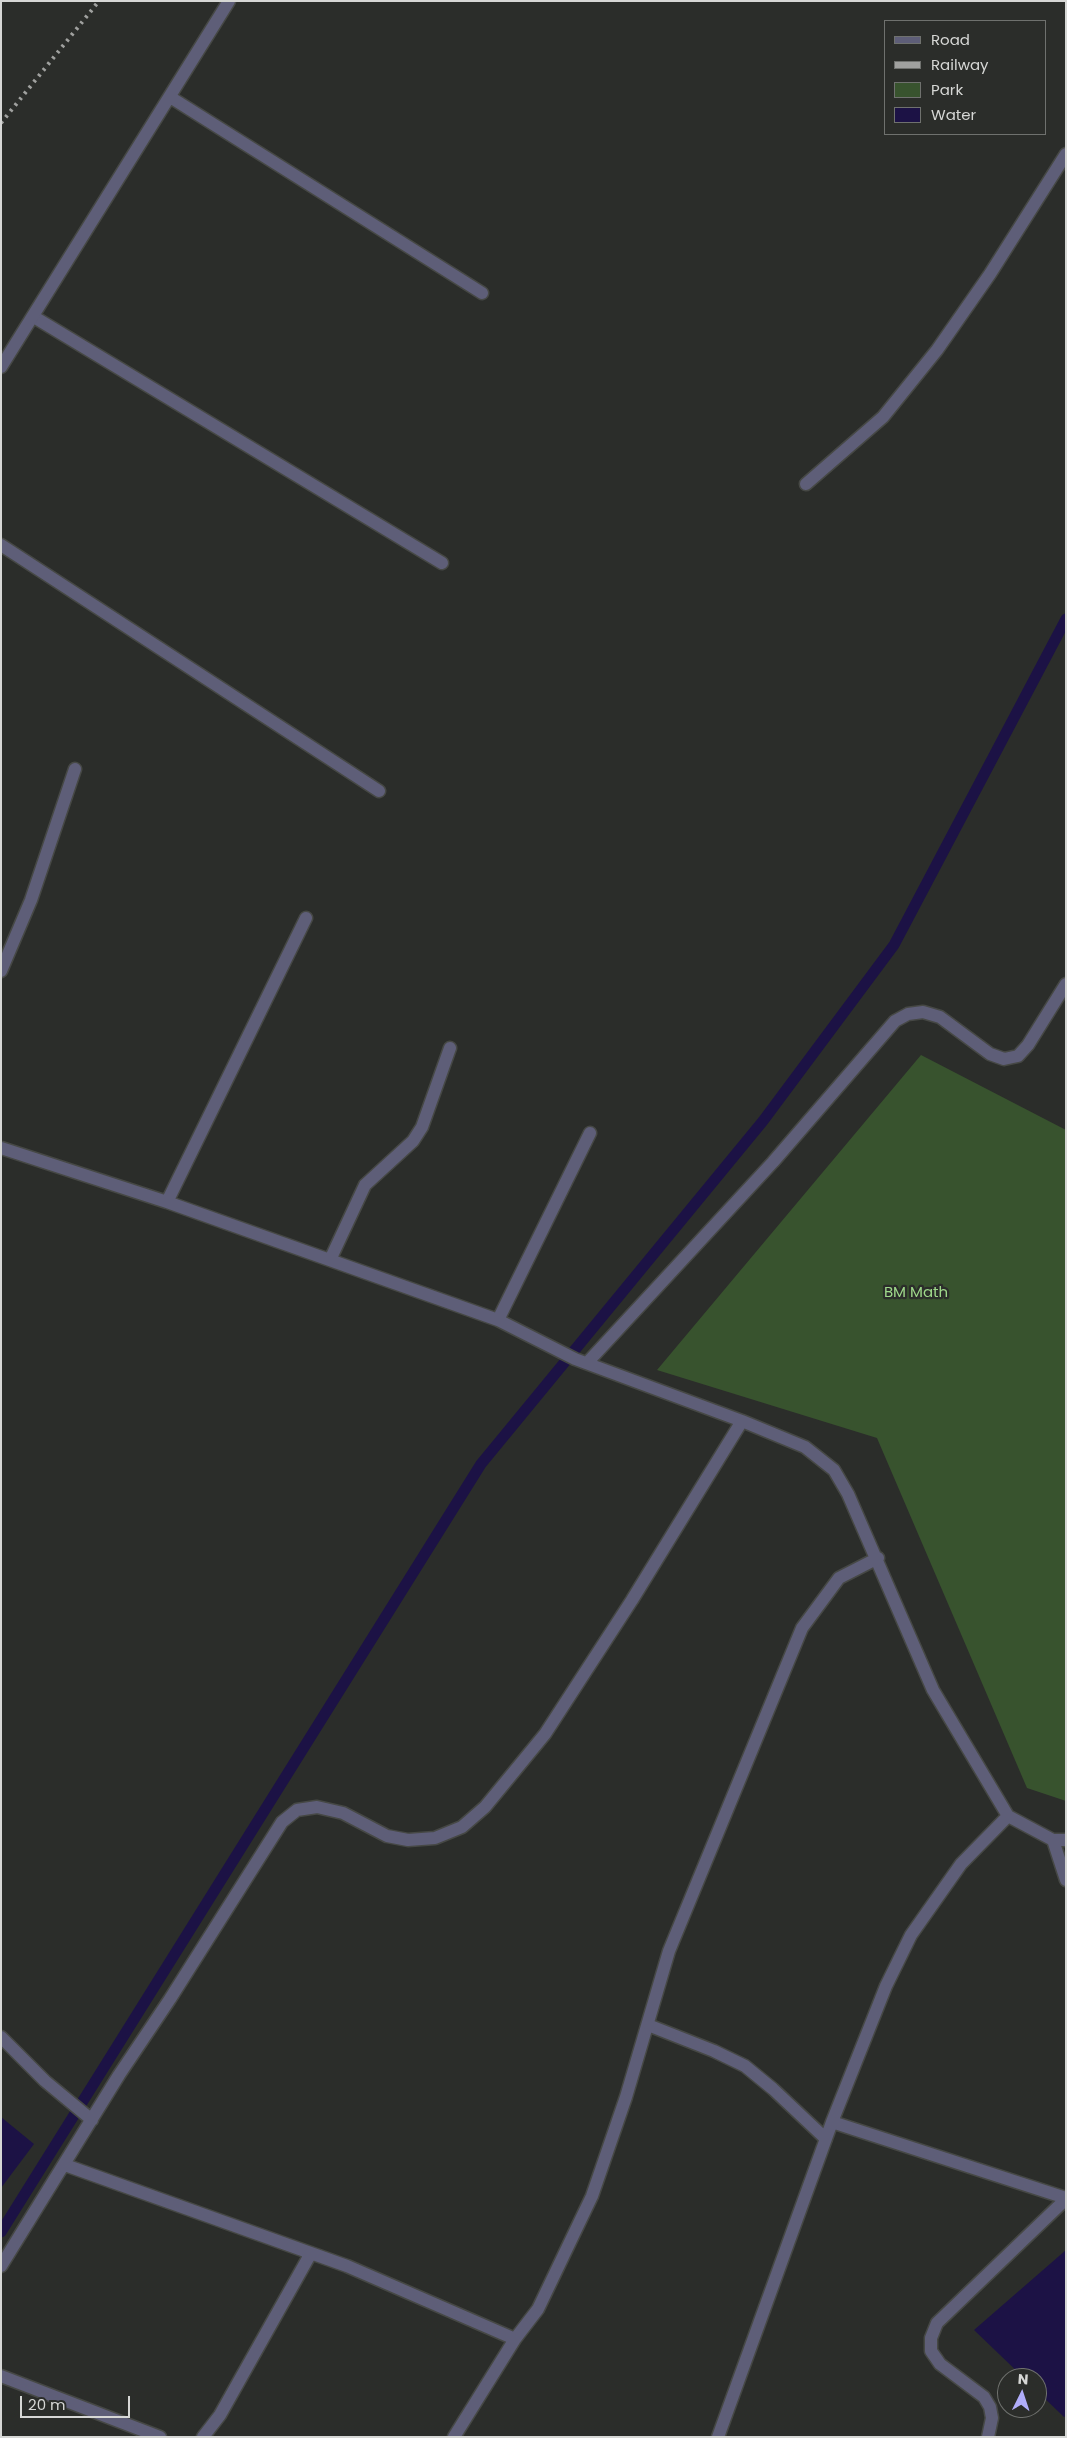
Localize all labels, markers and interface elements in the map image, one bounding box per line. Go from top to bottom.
legend [884,20,1047,135]
text: Road [931,29,970,50]
text: Railway [931,54,989,75]
text: Park [931,79,963,100]
text: Water [931,104,976,125]
park label: BM Math [884,1284,948,1302]
north arrow [997,2368,1047,2418]
text: N [1017,2369,1029,2389]
scale bar [22,2386,132,2418]
text: 20 m [28,2394,66,2415]

